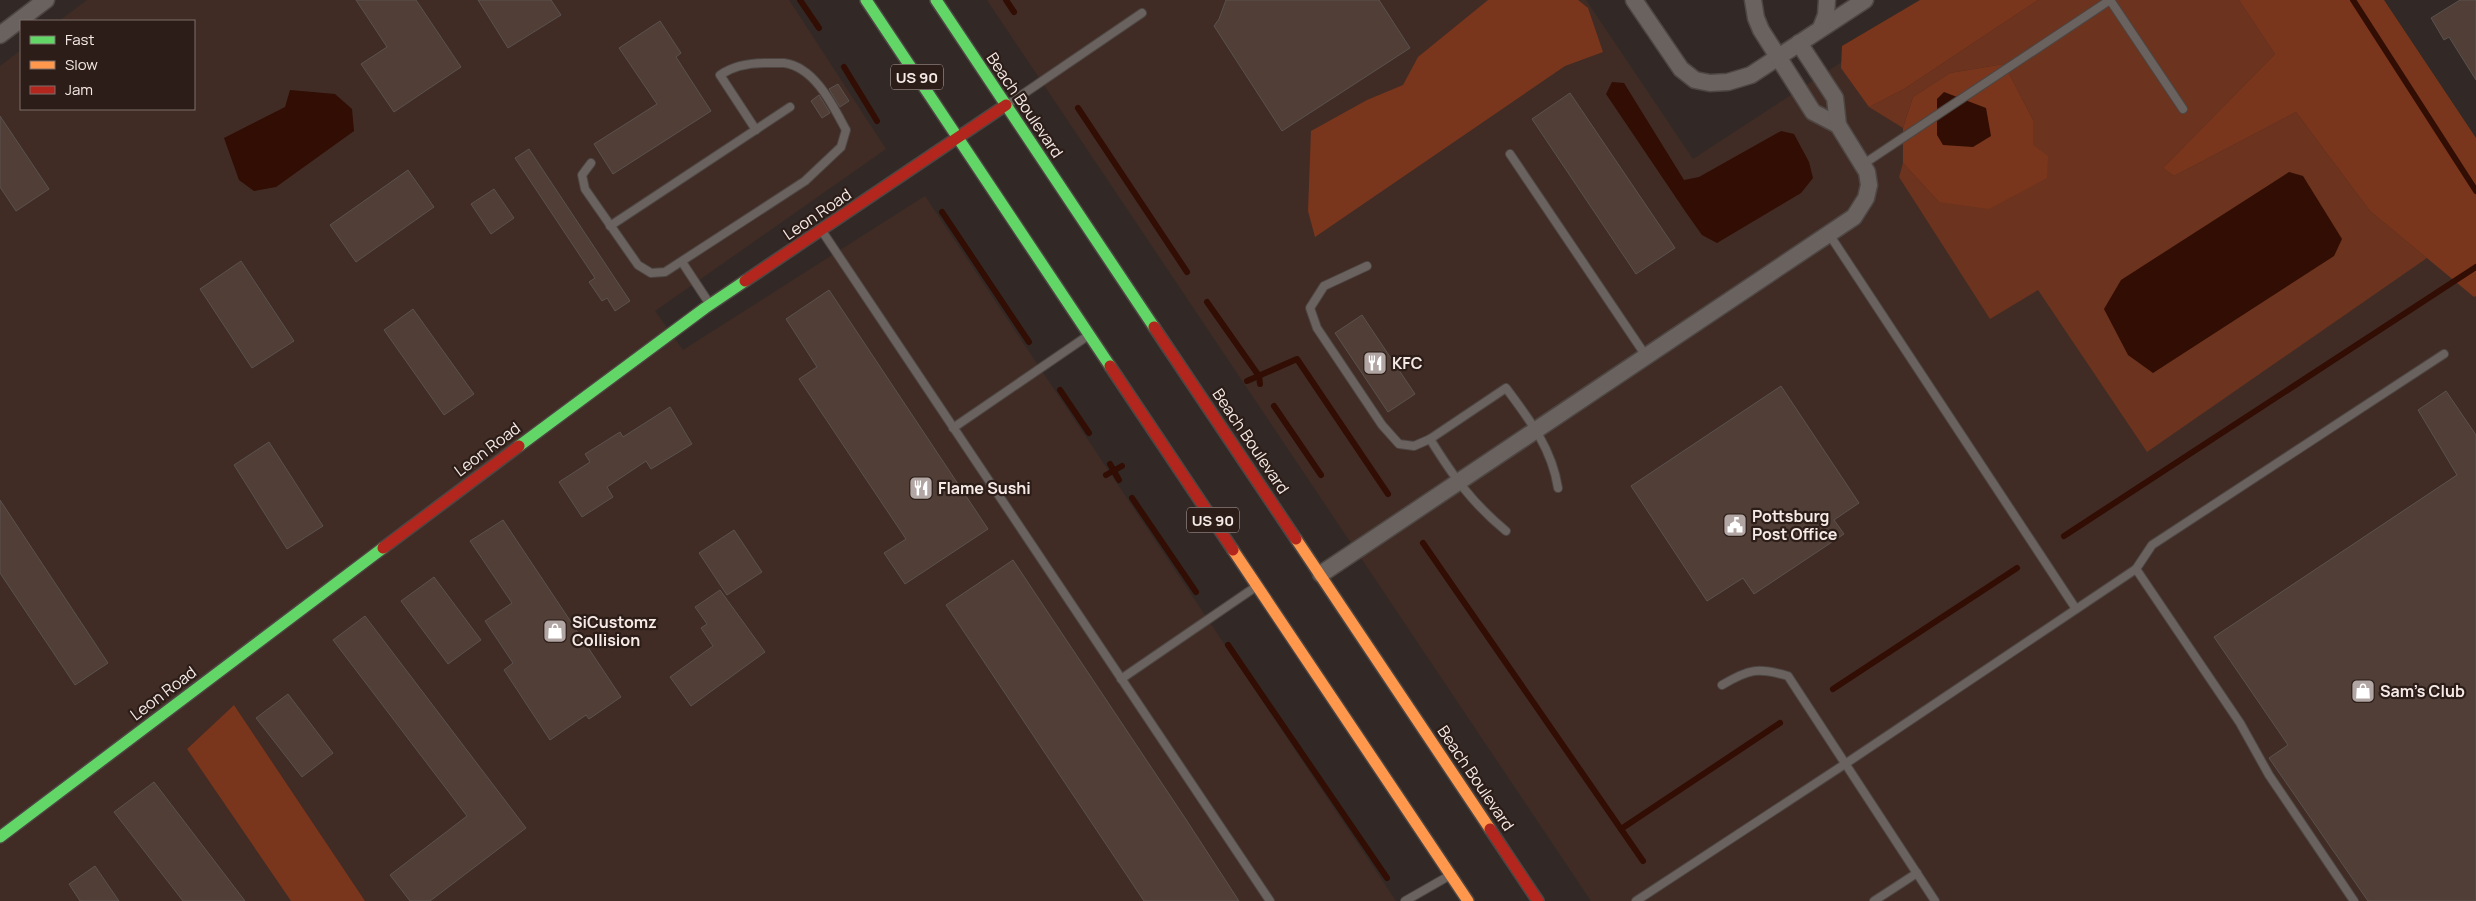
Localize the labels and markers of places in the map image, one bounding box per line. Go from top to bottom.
restaurant icon: KFC [1362,350,1388,376]
place label: KFC [1392,352,1423,374]
restaurant icon: Flame Sushi [908,475,934,501]
place label: Flame Sushi [938,477,1031,499]
place label: Pottsburg Post Office [1752,505,1838,545]
public building icon: Pottsburg Post Office [1722,512,1748,538]
place label: SiCustomz Collision [572,611,657,651]
shop icon: SiCustomz Collision [542,618,568,644]
shop icon: Sam's Club [2350,678,2376,704]
place label: Sam's Club [2380,680,2465,702]

